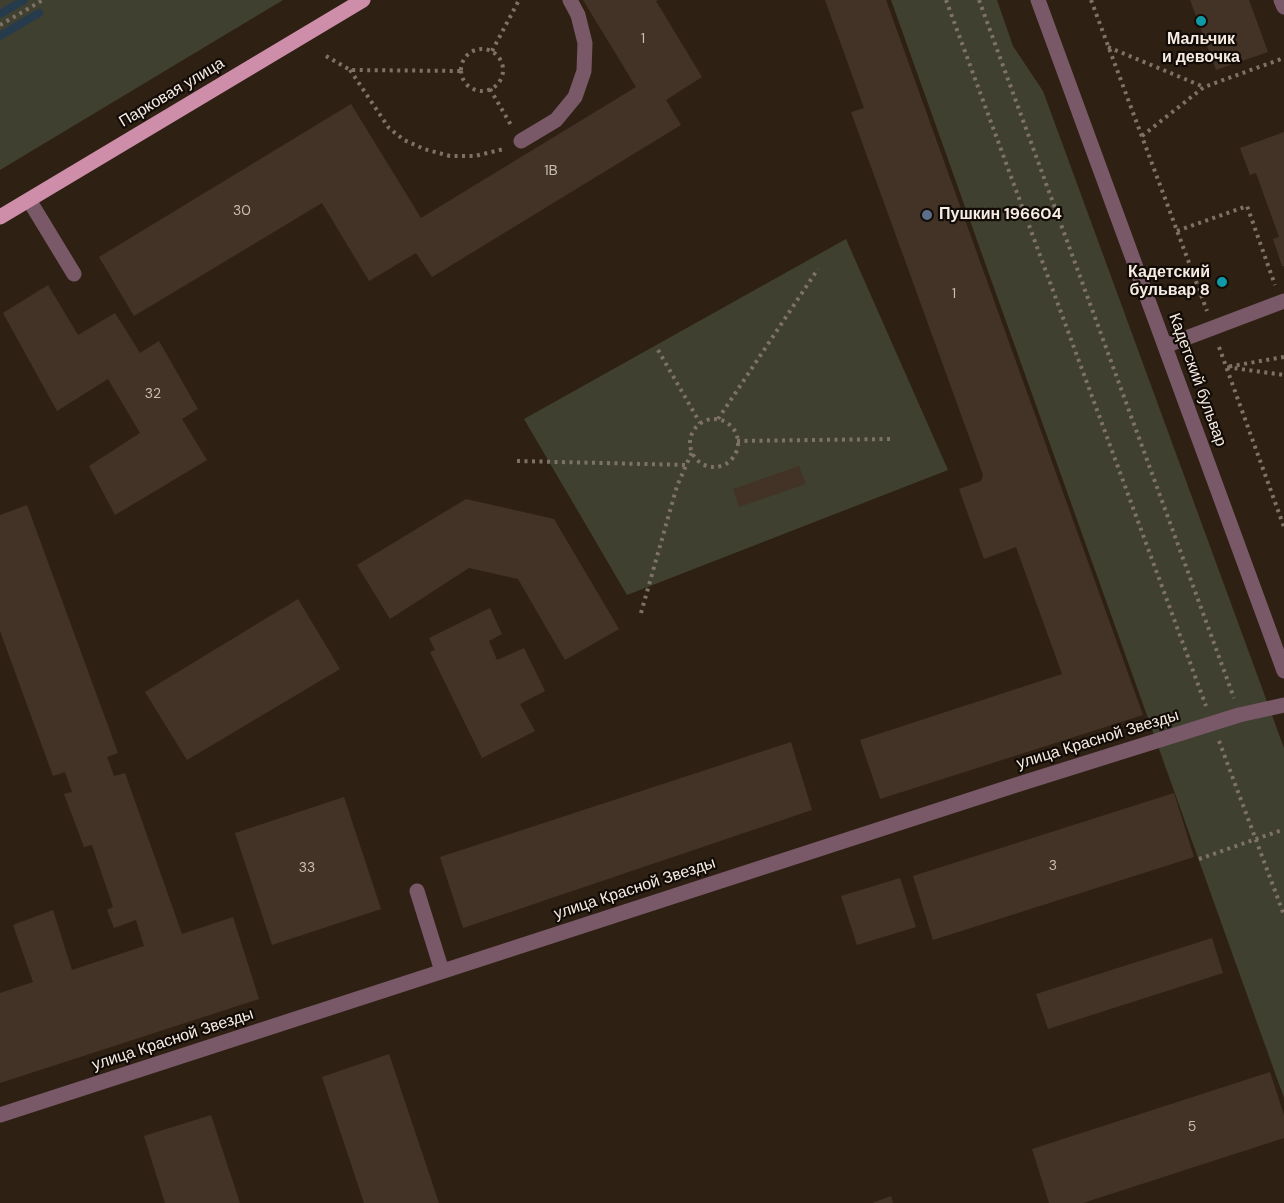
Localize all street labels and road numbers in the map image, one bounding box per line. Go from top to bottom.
street label: Парковая улица [116,54,228,132]
street label: Кадетский бульвар [1164,311,1230,449]
street label: улица Красной Звезды [1015,706,1181,774]
street label: улица Красной Звезды [552,854,718,924]
street label: улица Красной Звезды [90,1005,256,1075]

